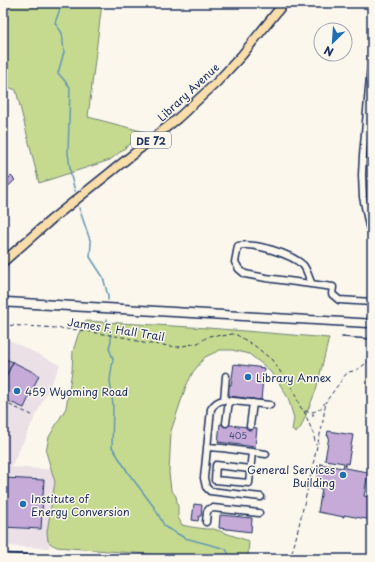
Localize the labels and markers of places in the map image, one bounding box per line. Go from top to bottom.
place label: Library Annex [256,369,331,386]
marker: Library Annex [243,372,253,382]
place label: 459 Wyoming Road [25,383,128,400]
marker: 459 Wyoming Road [12,386,22,396]
place label: General Services Building [247,461,335,491]
marker: General Services Building [338,470,348,480]
place label: Institute of Energy Conversion [31,490,130,520]
marker: Institute of Energy Conversion [18,499,28,509]

